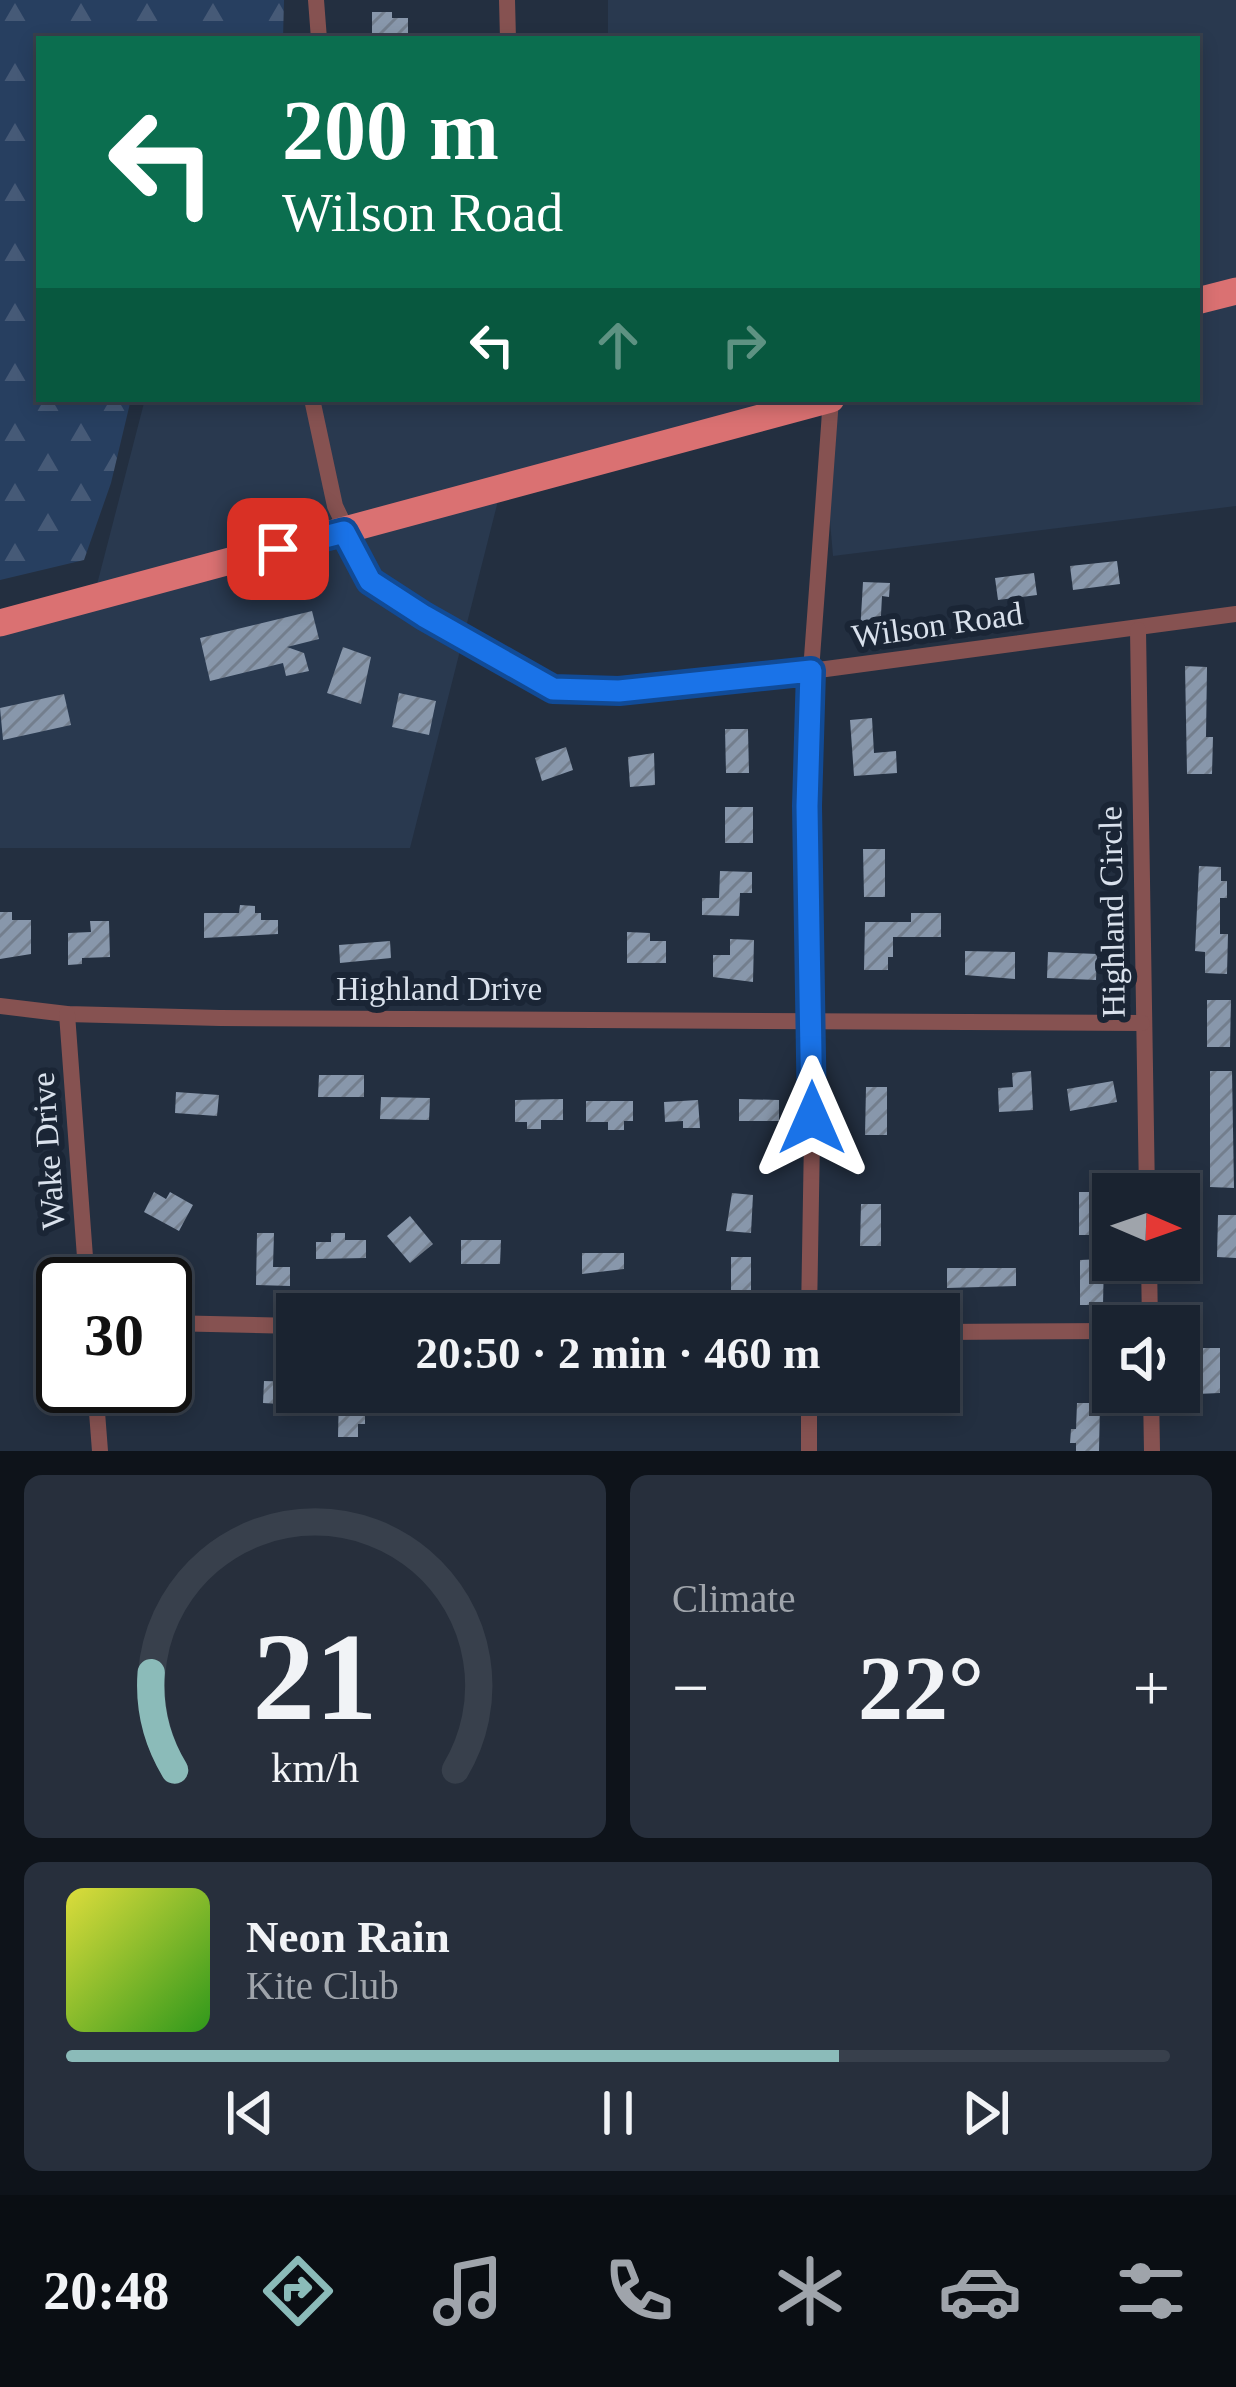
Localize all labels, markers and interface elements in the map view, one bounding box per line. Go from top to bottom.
icon: left [84,84,240,240]
text: 200 m [282,84,499,177]
text: Wilson Road [282,183,563,243]
icon: left [459,312,525,378]
icon: ahead [585,312,651,378]
icon: right [711,312,777,378]
pin [227,498,329,600]
icon: arrive [245,516,311,582]
street label: Wilson Road [850,595,1025,655]
street label: Highland Circle [1092,806,1132,1018]
street label: Highland Drive [336,971,542,1007]
position arrow [749,1055,875,1181]
street label: Wake Drive [25,1071,71,1231]
north arrow [1092,1173,1200,1281]
map controls [1092,1173,1200,1413]
speed limit sign: 30 [36,1257,192,1413]
button: sound [1092,1305,1200,1413]
text: 20:50 · 2 min · 460 m [416,1328,821,1378]
text: Climate [672,1577,795,1620]
text: 21 [253,1608,377,1746]
text: 22° [858,1639,984,1738]
text: − [672,1651,709,1724]
text: + [1133,1651,1170,1724]
text: km/h [271,1743,359,1790]
text: Neon Rain [246,1912,450,1962]
text: Kite Club [246,1964,399,2007]
icon: previous [217,2080,283,2146]
icon: pause [585,2080,651,2146]
icon: next [953,2080,1019,2146]
icon: directions [256,2249,340,2333]
icon: music [426,2249,510,2333]
icon: phone [597,2249,681,2333]
icon: climate [768,2249,852,2333]
icon: car [938,2249,1022,2333]
icon: filters [1109,2249,1193,2333]
text: 20:48 [43,2261,169,2321]

